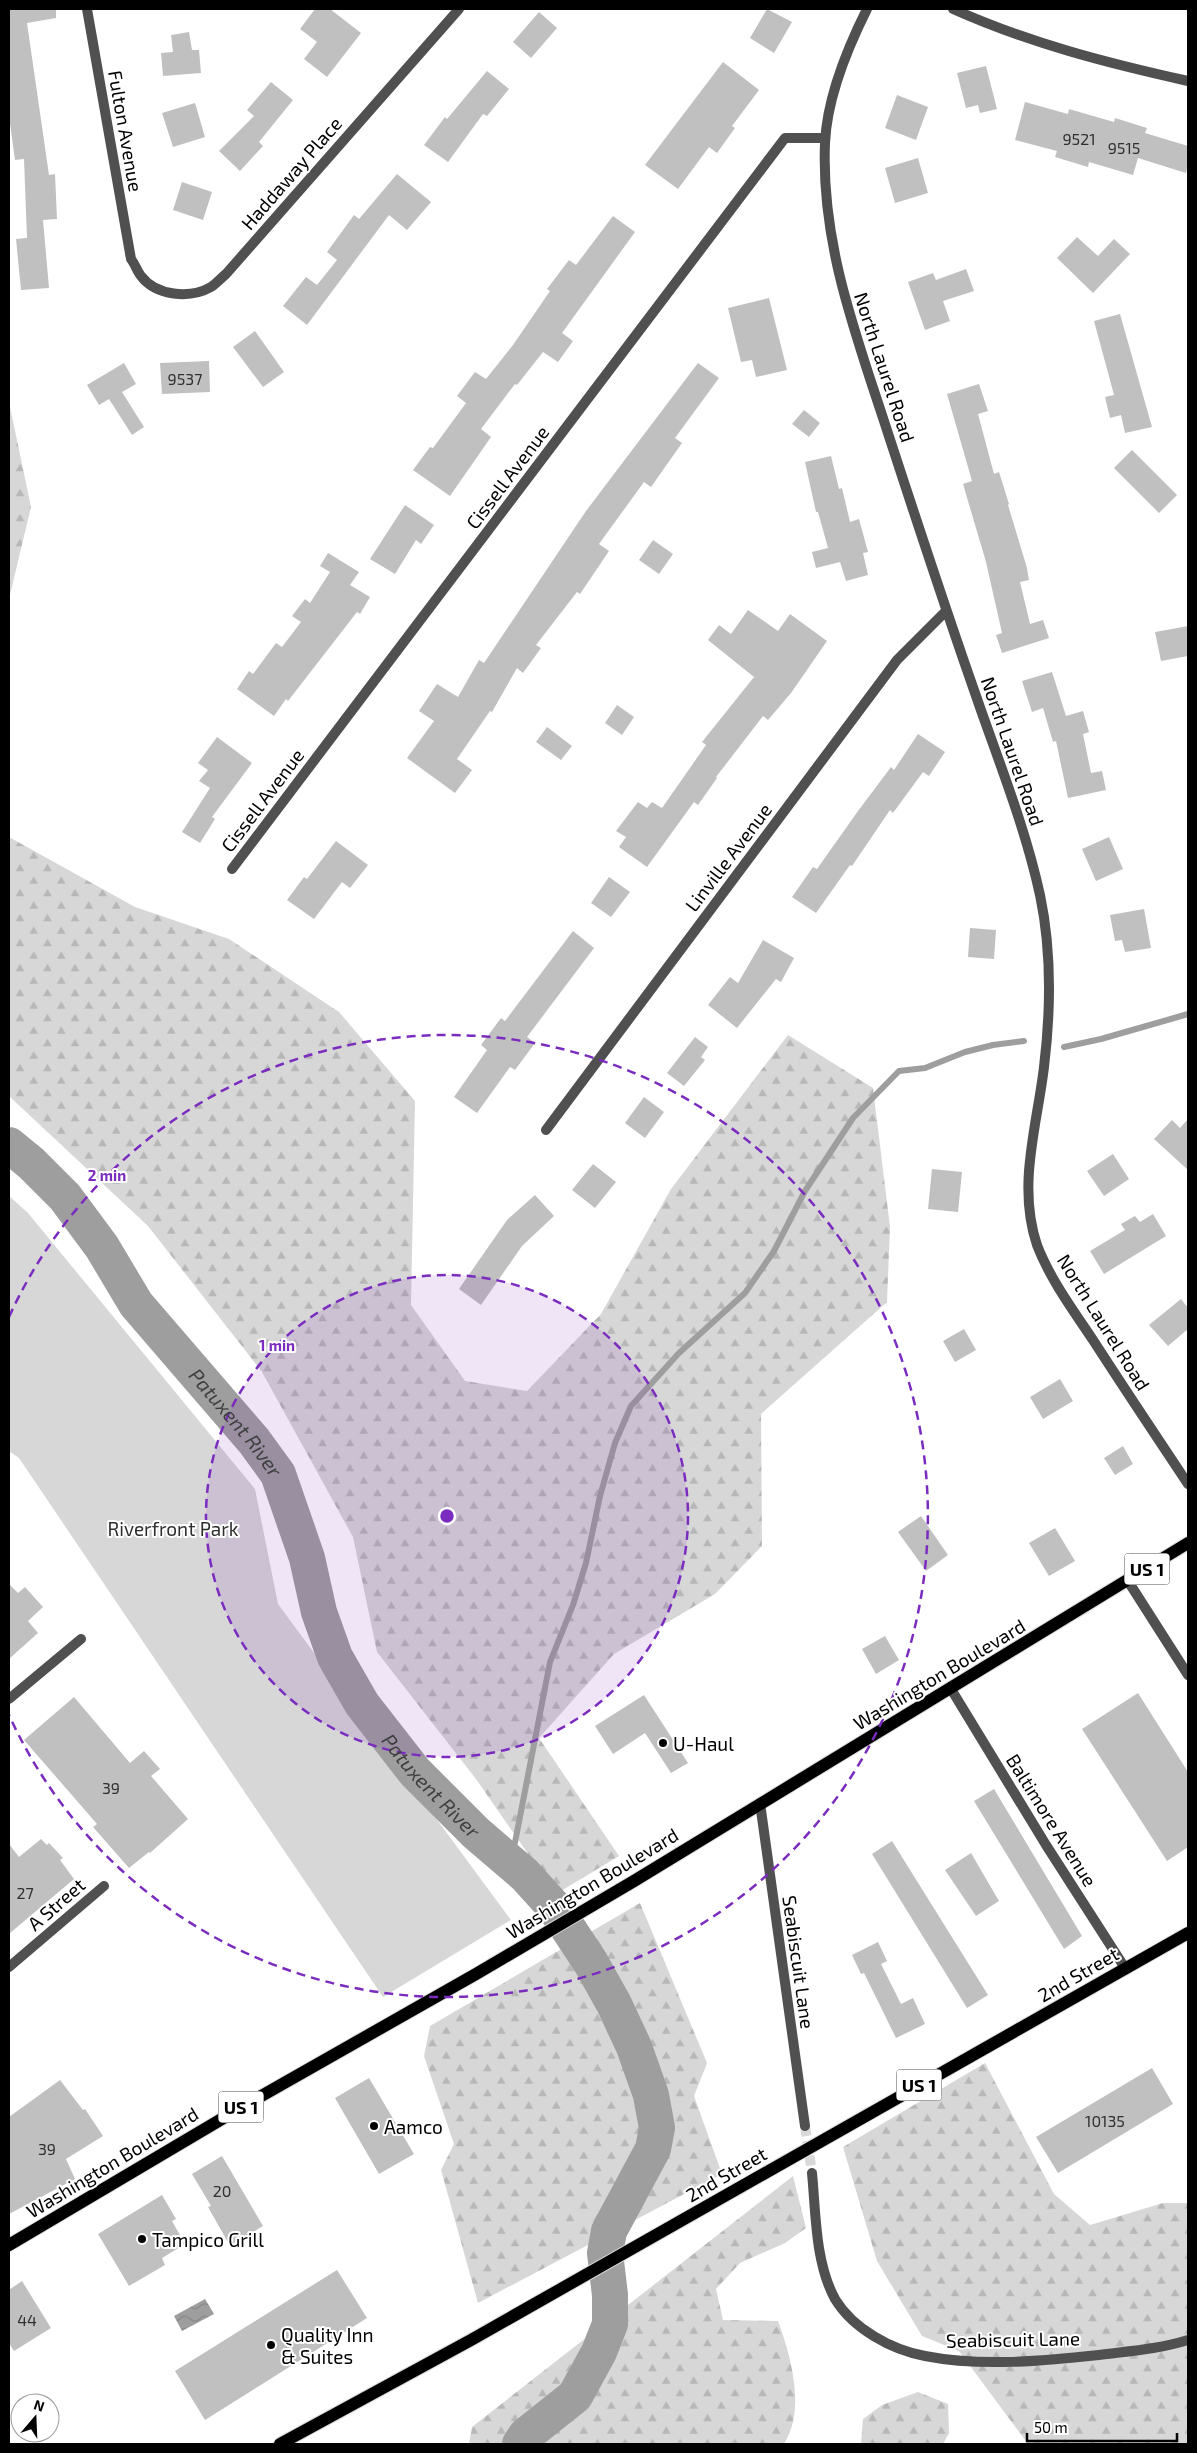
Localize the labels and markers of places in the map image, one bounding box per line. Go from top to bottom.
centre of rings [438,1507,456,1525]
place label: U-Haul [673,1732,734,1755]
marker: U-Haul [657,1737,669,1749]
place label: Aamco [384,2115,443,2138]
marker: Aamco [368,2120,380,2132]
place label: Tampico Grill [152,2228,264,2251]
marker: Tampico Grill [136,2233,148,2245]
place label: Quality Inn & Suites [281,2323,374,2368]
marker: Quality Inn & Suites [265,2339,277,2351]

